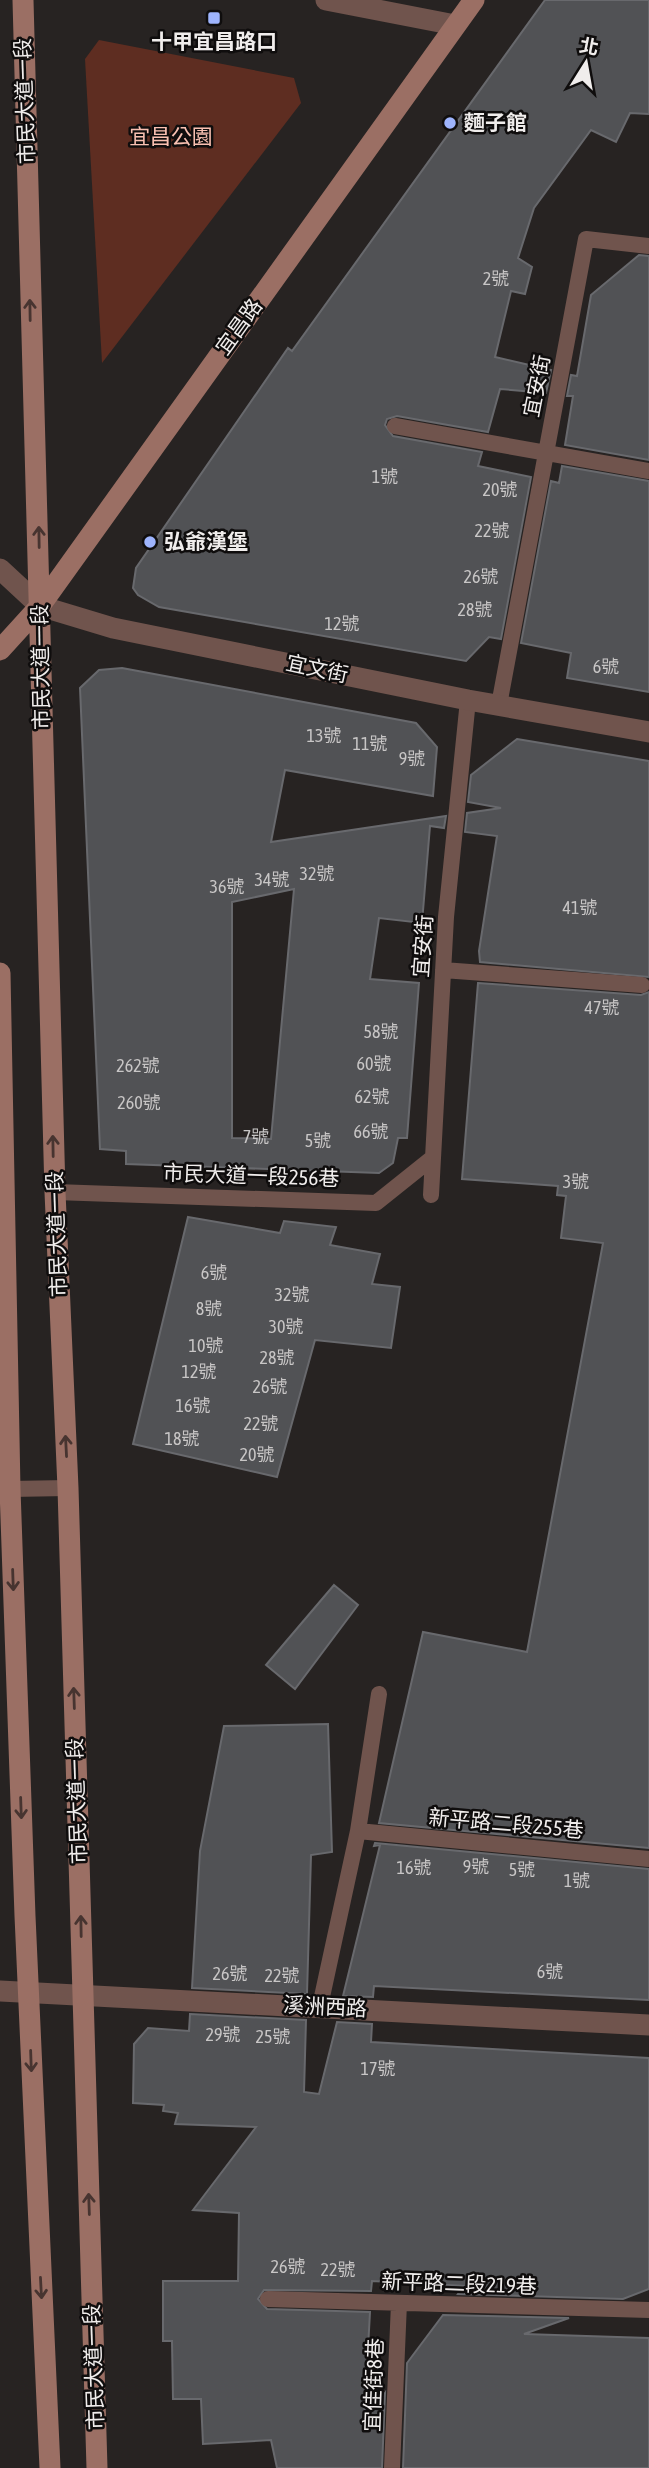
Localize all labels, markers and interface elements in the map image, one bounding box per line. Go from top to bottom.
marker: 十甲宜昌路口 [206,10,222,26]
north arrow [551,28,621,98]
place label: 十甲宜昌路口 [151,29,277,53]
text: 北 [578,34,601,59]
street label: 市民大道一段 [10,38,38,164]
place label: 麵子館 [464,110,527,134]
marker: 麵子館 [442,115,458,131]
park label: 宜昌公園 [129,124,213,148]
house number: 2號 [483,268,509,289]
street label: 宜昌路 [210,294,266,359]
one-way arrow [23,299,37,322]
street label: 宜安街 [518,353,554,419]
house number: 1號 [372,466,398,487]
house number: 20號 [483,479,517,500]
house number: 22號 [475,520,509,541]
one-way arrow [32,526,46,549]
place label: 弘爺漢堡 [164,529,248,553]
marker: 弘爺漢堡 [142,534,158,550]
house number: 26號 [464,566,498,587]
house number: 28號 [458,599,492,620]
street label: 市民大道一段 [27,604,53,730]
house number: 12號 [325,613,359,634]
street label: 宜文街 [284,650,351,686]
house number: 6號 [593,656,619,677]
house number: 13號 [307,725,341,746]
house number: 11號 [353,733,387,754]
house number: 9號 [399,748,425,769]
house number: 32號 [300,863,334,884]
house number: 34號 [255,869,289,890]
house number: 36號 [210,876,244,897]
house number: 41號 [563,897,597,918]
street label: 宜安街 [408,914,436,978]
house number: 47號 [585,997,619,1018]
house number: 58號 [364,1021,398,1042]
house number: 60號 [357,1053,391,1074]
house number: 262號 [116,1055,160,1076]
house number: 62號 [355,1086,389,1107]
house number: 260號 [117,1092,161,1113]
house number: 66號 [354,1121,388,1142]
house number: 7號 [243,1126,269,1147]
house number: 5號 [305,1130,331,1151]
one-way arrow [47,1134,60,1157]
street label: 市民大道一段256巷 [162,1160,340,1190]
street label: 市民大道一段 [42,1171,70,1297]
house number: 3號 [563,1171,589,1192]
house number: 6號 [201,1262,227,1283]
house number: 32號 [275,1284,309,1305]
house number: 8號 [196,1298,222,1319]
house number: 30號 [269,1316,303,1337]
house number: 10號 [189,1335,223,1356]
house number: 28號 [260,1347,294,1368]
house number: 12號 [182,1361,216,1382]
house number: 26號 [253,1376,287,1397]
house number: 16號 [176,1395,210,1416]
house number: 22號 [244,1413,278,1434]
house number: 18號 [165,1428,199,1449]
one-way arrow [60,1435,73,1458]
house number: 20號 [240,1444,274,1465]
one-way arrow [7,1569,20,1592]
one-way arrow [68,1687,81,1710]
street label: 市民大道一段 [62,1738,90,1864]
one-way arrow [15,1796,28,1819]
street label: 新平路二段255巷 [428,1804,585,1842]
house number: 9號 [463,1856,489,1877]
house number: 16號 [397,1857,431,1878]
house number: 5號 [509,1859,535,1880]
house number: 1號 [564,1870,590,1891]
one-way arrow [74,1914,88,1937]
house number: 6號 [537,1961,563,1982]
house number: 26號 [213,1963,247,1984]
house number: 22號 [265,1965,299,1986]
street label: 溪洲西路 [282,1992,368,2020]
house number: 29號 [206,2024,240,2045]
house number: 25號 [256,2026,290,2047]
one-way arrow [24,2049,37,2072]
house number: 17號 [361,2058,395,2079]
one-way arrow [82,2193,96,2216]
house number: 26號 [271,2256,305,2277]
house number: 22號 [321,2259,355,2280]
street label: 新平路二段219巷 [381,2268,537,2298]
one-way arrow [35,2276,48,2299]
street label: 市民大道一段 [79,2304,107,2430]
street label: 宜佳街8巷 [359,2338,387,2432]

